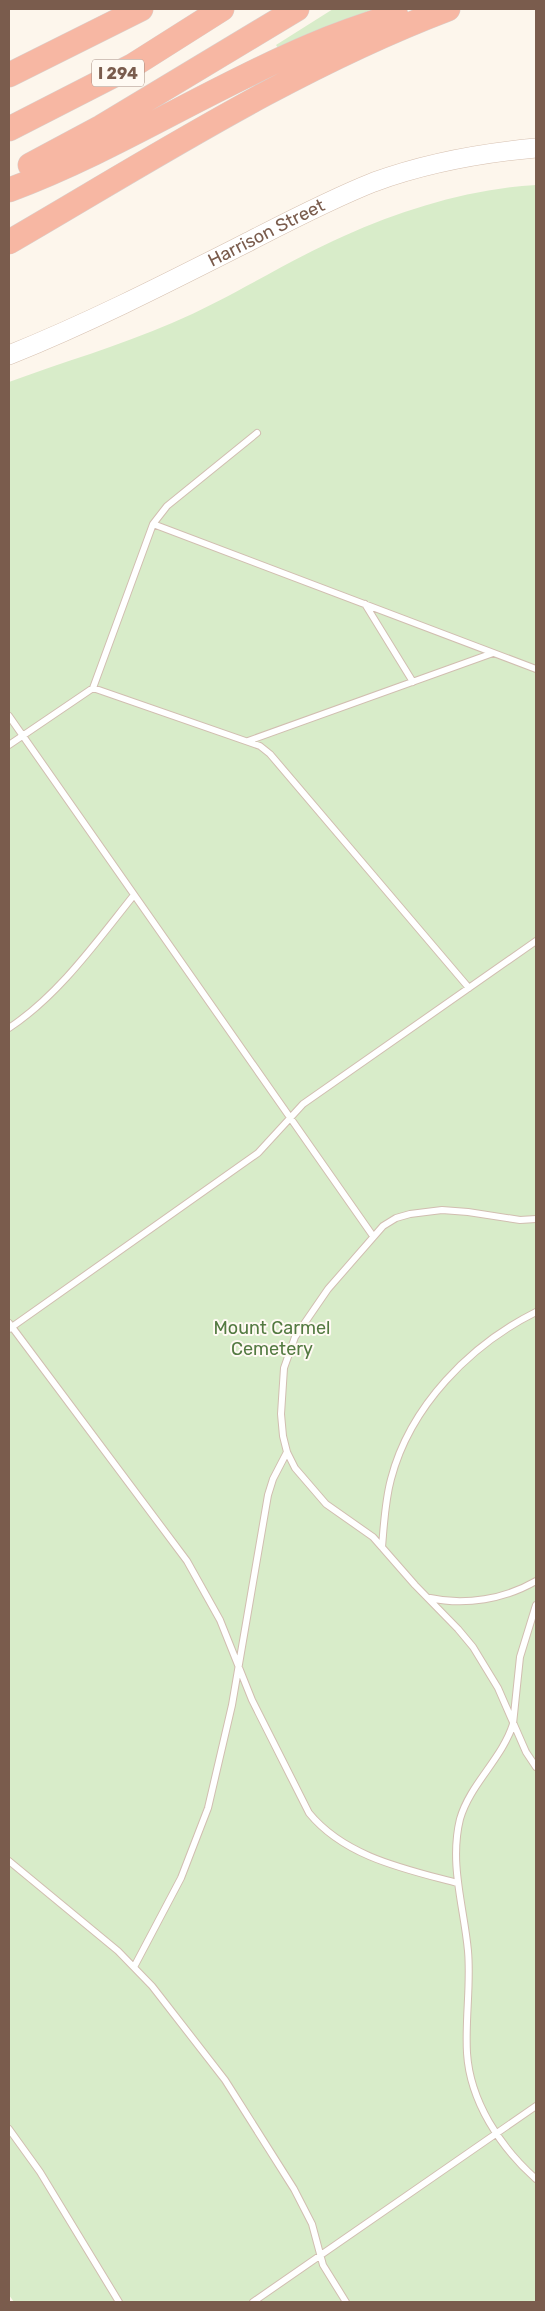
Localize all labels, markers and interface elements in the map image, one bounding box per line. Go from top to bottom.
road number: I 294 [92,59,144,86]
street label: Harrison Street [204,194,328,271]
park label: Mount Carmel Cemetery [214,1317,330,1360]

